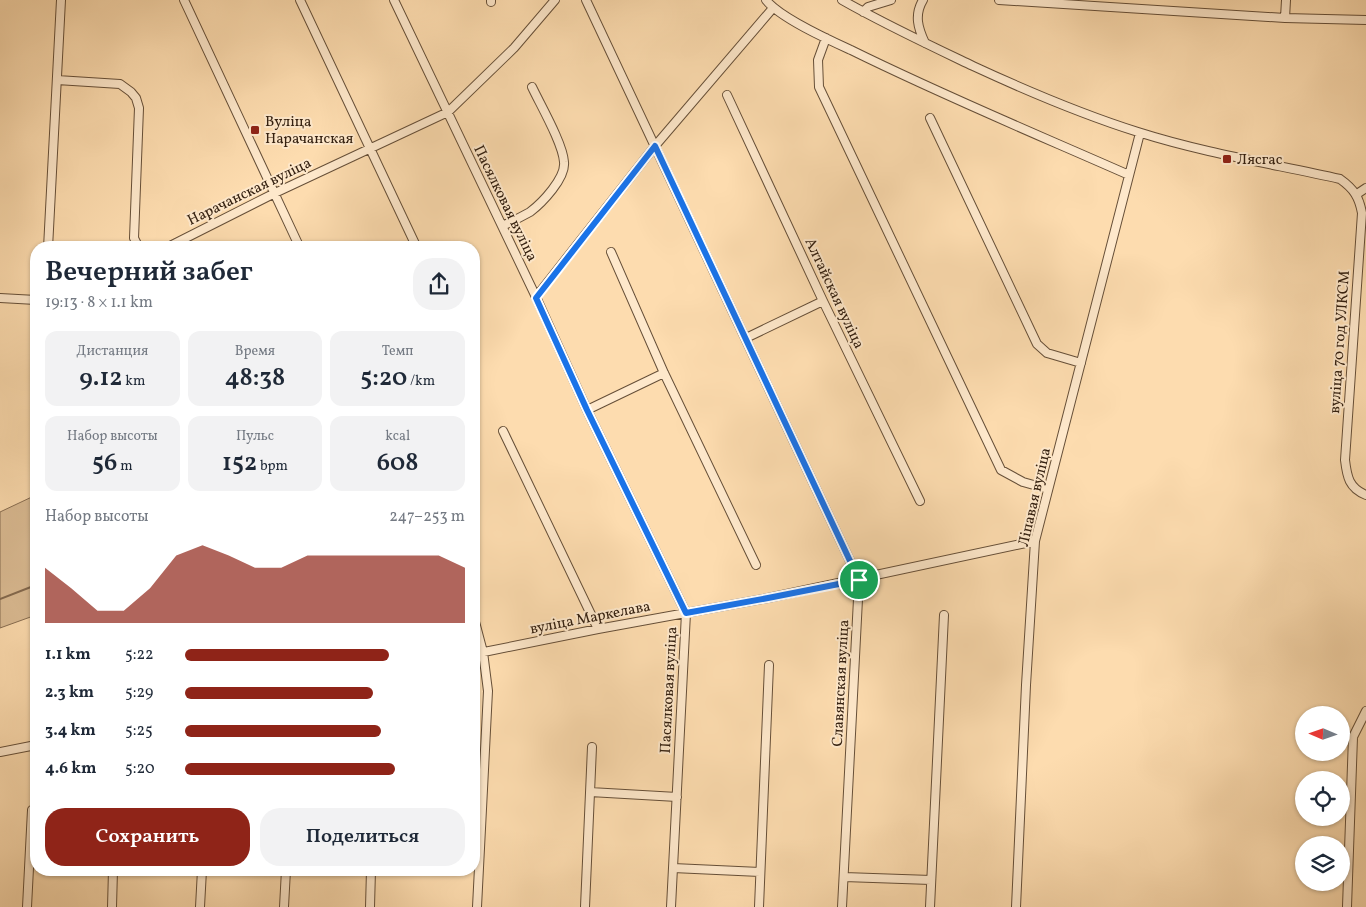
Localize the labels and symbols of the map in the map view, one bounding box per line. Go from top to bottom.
place label: Вуліца Нарачанская [265,112,354,150]
marker: Вуліца Нарачанская [249,124,261,136]
street label: Пасялковая вуліца [467,142,542,265]
place label: Лясгас [1237,150,1283,171]
street label: Нарачанская вуліца [184,153,315,232]
marker: Лясгас [1221,153,1233,165]
street label: Алтайская вуліца [799,235,869,352]
street label: вуліца 70 год УЛКСМ [1325,270,1356,414]
street label: Ліпавая вуліца [1014,446,1057,549]
pin [838,559,880,601]
street label: вуліца Маркелава [528,596,652,640]
street label: Славянская вуліца [828,619,855,747]
street label: Пасялковая вуліца [656,626,683,754]
north arrow [1295,706,1350,761]

